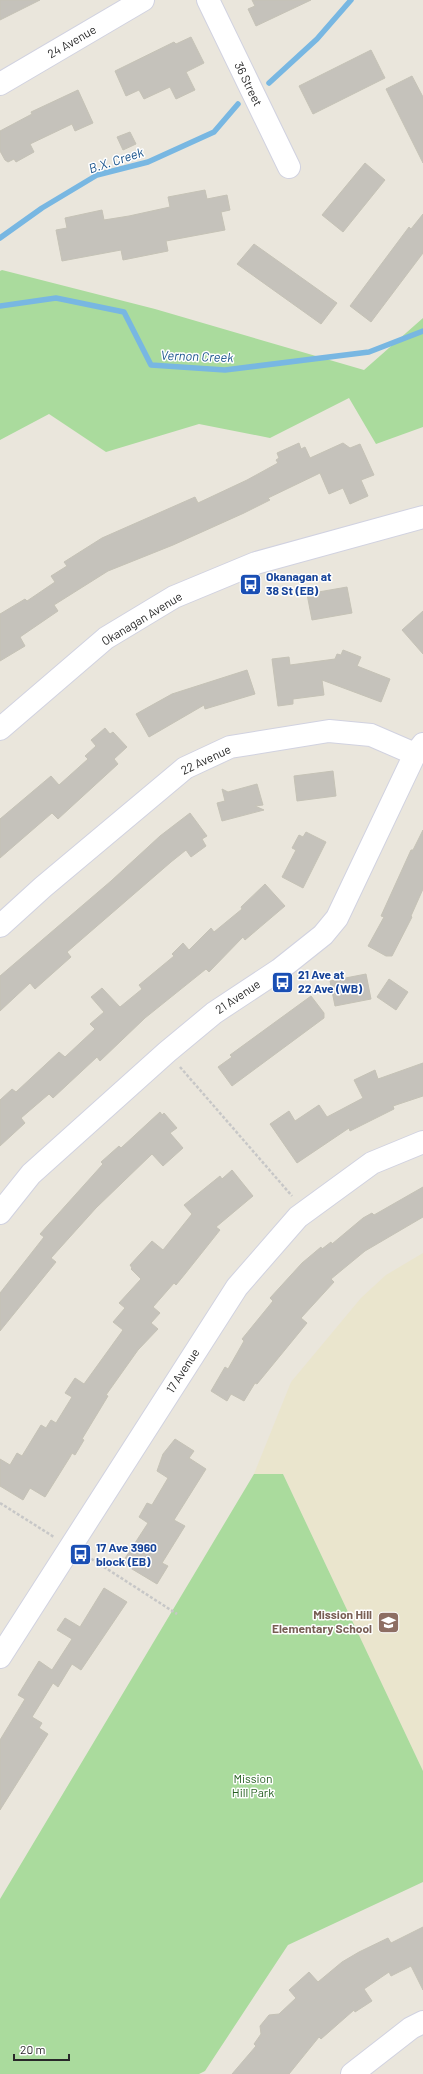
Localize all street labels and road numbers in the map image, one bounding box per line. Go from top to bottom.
street label: 24 Avenue [45,22,98,61]
street label: 36 Street [232,59,266,108]
street label: Okanagan Avenue [99,589,184,648]
street label: 22 Avenue [178,741,233,777]
street label: 21 Avenue [212,976,263,1016]
street label: 17 Avenue [163,1345,202,1395]

